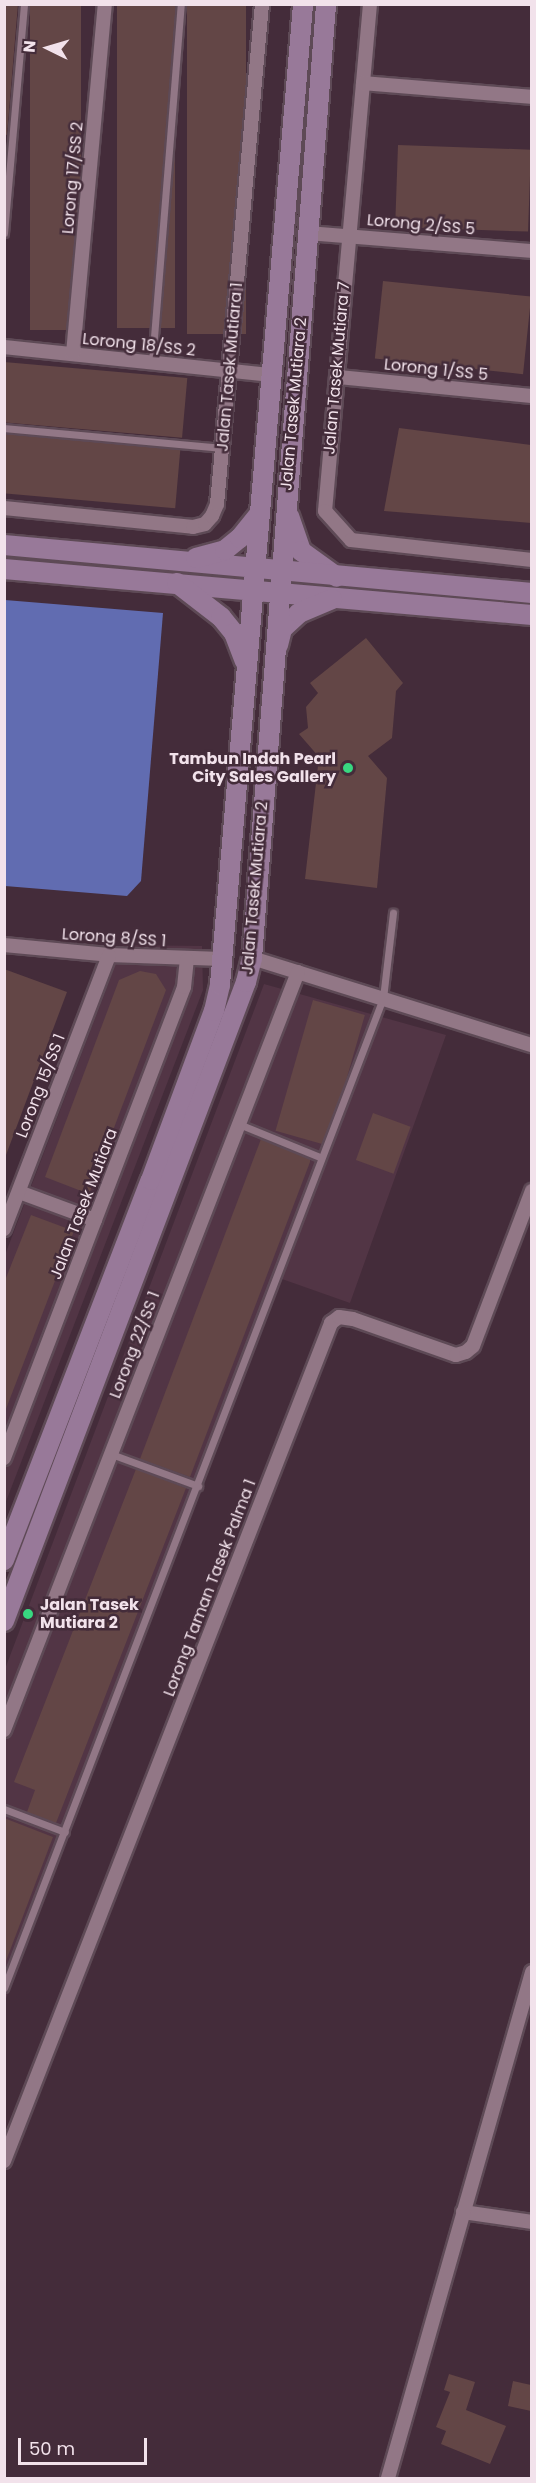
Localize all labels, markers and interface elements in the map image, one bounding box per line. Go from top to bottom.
north arrow [18,18,78,78]
text: N [18,39,42,53]
street label: Lorong 17/SS 2 [59,121,87,235]
street label: Lorong 2/SS 5 [366,211,476,239]
street label: Jalan Tasek Mutiara 7 [320,281,354,455]
street label: Jalan Tasek Mutiara 1 [213,282,247,452]
street label: Jalan Tasek Mutiara 2 [277,317,311,491]
street label: Lorong 18/SS 2 [81,330,197,360]
street label: Lorong 1/SS 5 [383,355,489,385]
place label: Tambun Indah Pearl City Sales Gallery [169,749,336,787]
marker: Tambun Indah Pearl City Sales Gallery [341,761,355,775]
street label: Jalan Tasek Mutiara 2 [238,801,272,975]
street label: Lorong 8/SS 1 [61,925,167,951]
street label: Lorong 15/SS 1 [12,1031,70,1141]
street label: Jalan Tasek Mutiara [46,1126,122,1282]
street label: Lorong 22/SS 1 [106,1289,164,1401]
street label: Lorong Taman Tasek Palma 1 [160,1477,260,1699]
place label: Jalan Tasek Mutiara 2 [40,1595,139,1633]
marker: Jalan Tasek Mutiara 2 [21,1607,35,1621]
scale bar [21,2426,150,2464]
text: 50 m [29,2436,75,2461]

